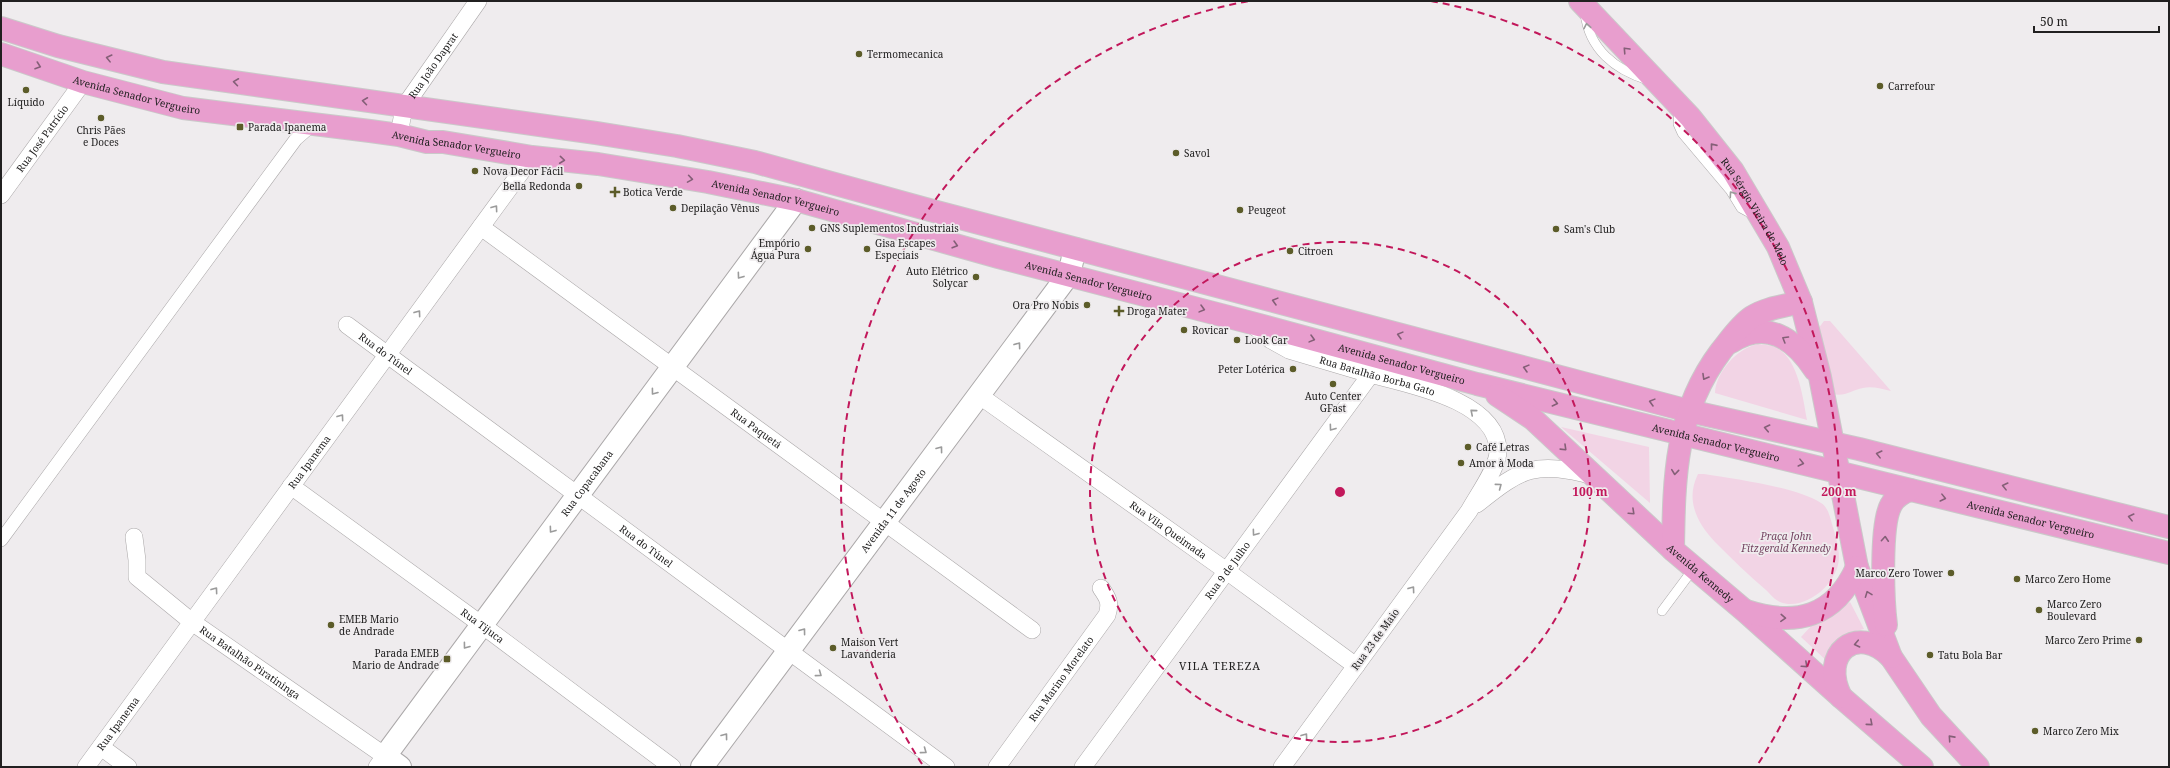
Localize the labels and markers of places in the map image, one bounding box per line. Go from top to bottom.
place label: Termomecanica [867,47,944,61]
marker: Termomecanica [854,49,864,59]
place label: Carrefour [1888,79,1935,93]
marker: Carrefour [1875,81,1885,91]
marker: Líquido [21,85,31,95]
place label: Líquido [7,95,45,109]
marker: Chris Pães e Doces [96,113,106,123]
place label: Parada Ipanema [248,120,327,134]
marker: Parada Ipanema [235,122,245,132]
place label: Chris Pães e Doces [76,123,126,149]
place label: Savol [1184,146,1210,160]
marker: Savol [1171,148,1181,158]
place label: Nova Decor Fácil [483,164,563,178]
marker: Nova Decor Fácil [470,166,480,176]
place label: Bella Redonda [503,179,571,193]
marker: Bella Redonda [574,181,584,191]
place label: Botica Verde [623,185,683,199]
marker: Botica Verde [610,187,620,197]
place label: Depilação Vênus [681,201,760,215]
marker: Depilação Vênus [668,203,678,213]
place label: Peugeot [1248,203,1286,217]
marker: Peugeot [1235,205,1245,215]
place label: GNS Suplementos Industriais [820,221,959,235]
place label: Sam's Club [1564,222,1615,236]
marker: GNS Suplementos Industriais [807,223,817,233]
marker: Sam's Club [1551,224,1561,234]
place label: Empório Água Pura [751,236,800,262]
place label: Gisa Escapes Especiais [875,236,936,262]
marker: Empório Água Pura [803,244,813,254]
marker: Gisa Escapes Especiais [862,244,872,254]
place label: Citroen [1298,244,1334,258]
marker: Citroen [1285,246,1295,256]
place label: Auto Elétrico Solycar [906,264,968,290]
marker: Auto Elétrico Solycar [971,272,981,282]
place label: Ora Pro Nobis [1012,298,1079,312]
marker: Ora Pro Nobis [1082,300,1092,310]
place label: Droga Mater [1127,304,1187,318]
marker: Droga Mater [1114,306,1124,316]
place label: Rovicar [1192,323,1229,337]
marker: Rovicar [1179,325,1189,335]
place label: Look Car [1245,333,1288,347]
marker: Look Car [1232,335,1242,345]
place label: Peter Lotérica [1218,362,1285,376]
marker: Peter Lotérica [1288,364,1298,374]
marker: Auto Center GFast [1328,379,1338,389]
place label: Auto Center GFast [1305,389,1362,415]
place label: Café Letras [1476,440,1530,454]
marker: Café Letras [1463,442,1473,452]
place label: Amor à Moda [1469,456,1534,470]
marker: Amor à Moda [1456,458,1466,468]
centre of rings [1333,485,1347,499]
place label: Marco Zero Tower [1856,566,1943,580]
marker: Marco Zero Tower [1946,568,1956,578]
place label: Marco Zero Home [2025,572,2111,586]
marker: Marco Zero Home [2012,574,2022,584]
place label: Marco Zero Boulevard [2047,597,2102,623]
marker: Marco Zero Boulevard [2034,605,2044,615]
place label: EMEB Mario de Andrade [339,612,399,638]
marker: EMEB Mario de Andrade [326,620,336,630]
place label: Marco Zero Prime [2045,633,2131,647]
place label: Maison Vert Lavanderia [841,635,899,661]
marker: Marco Zero Prime [2134,635,2144,645]
marker: Maison Vert Lavanderia [828,643,838,653]
place label: Parada EMEB Mario de Andrade [352,646,439,672]
place label: Tatu Bola Bar [1938,648,2003,662]
marker: Tatu Bola Bar [1925,650,1935,660]
marker: Parada EMEB Mario de Andrade [442,654,452,664]
place label: Marco Zero Mix [2043,724,2119,738]
marker: Marco Zero Mix [2030,726,2040,736]

